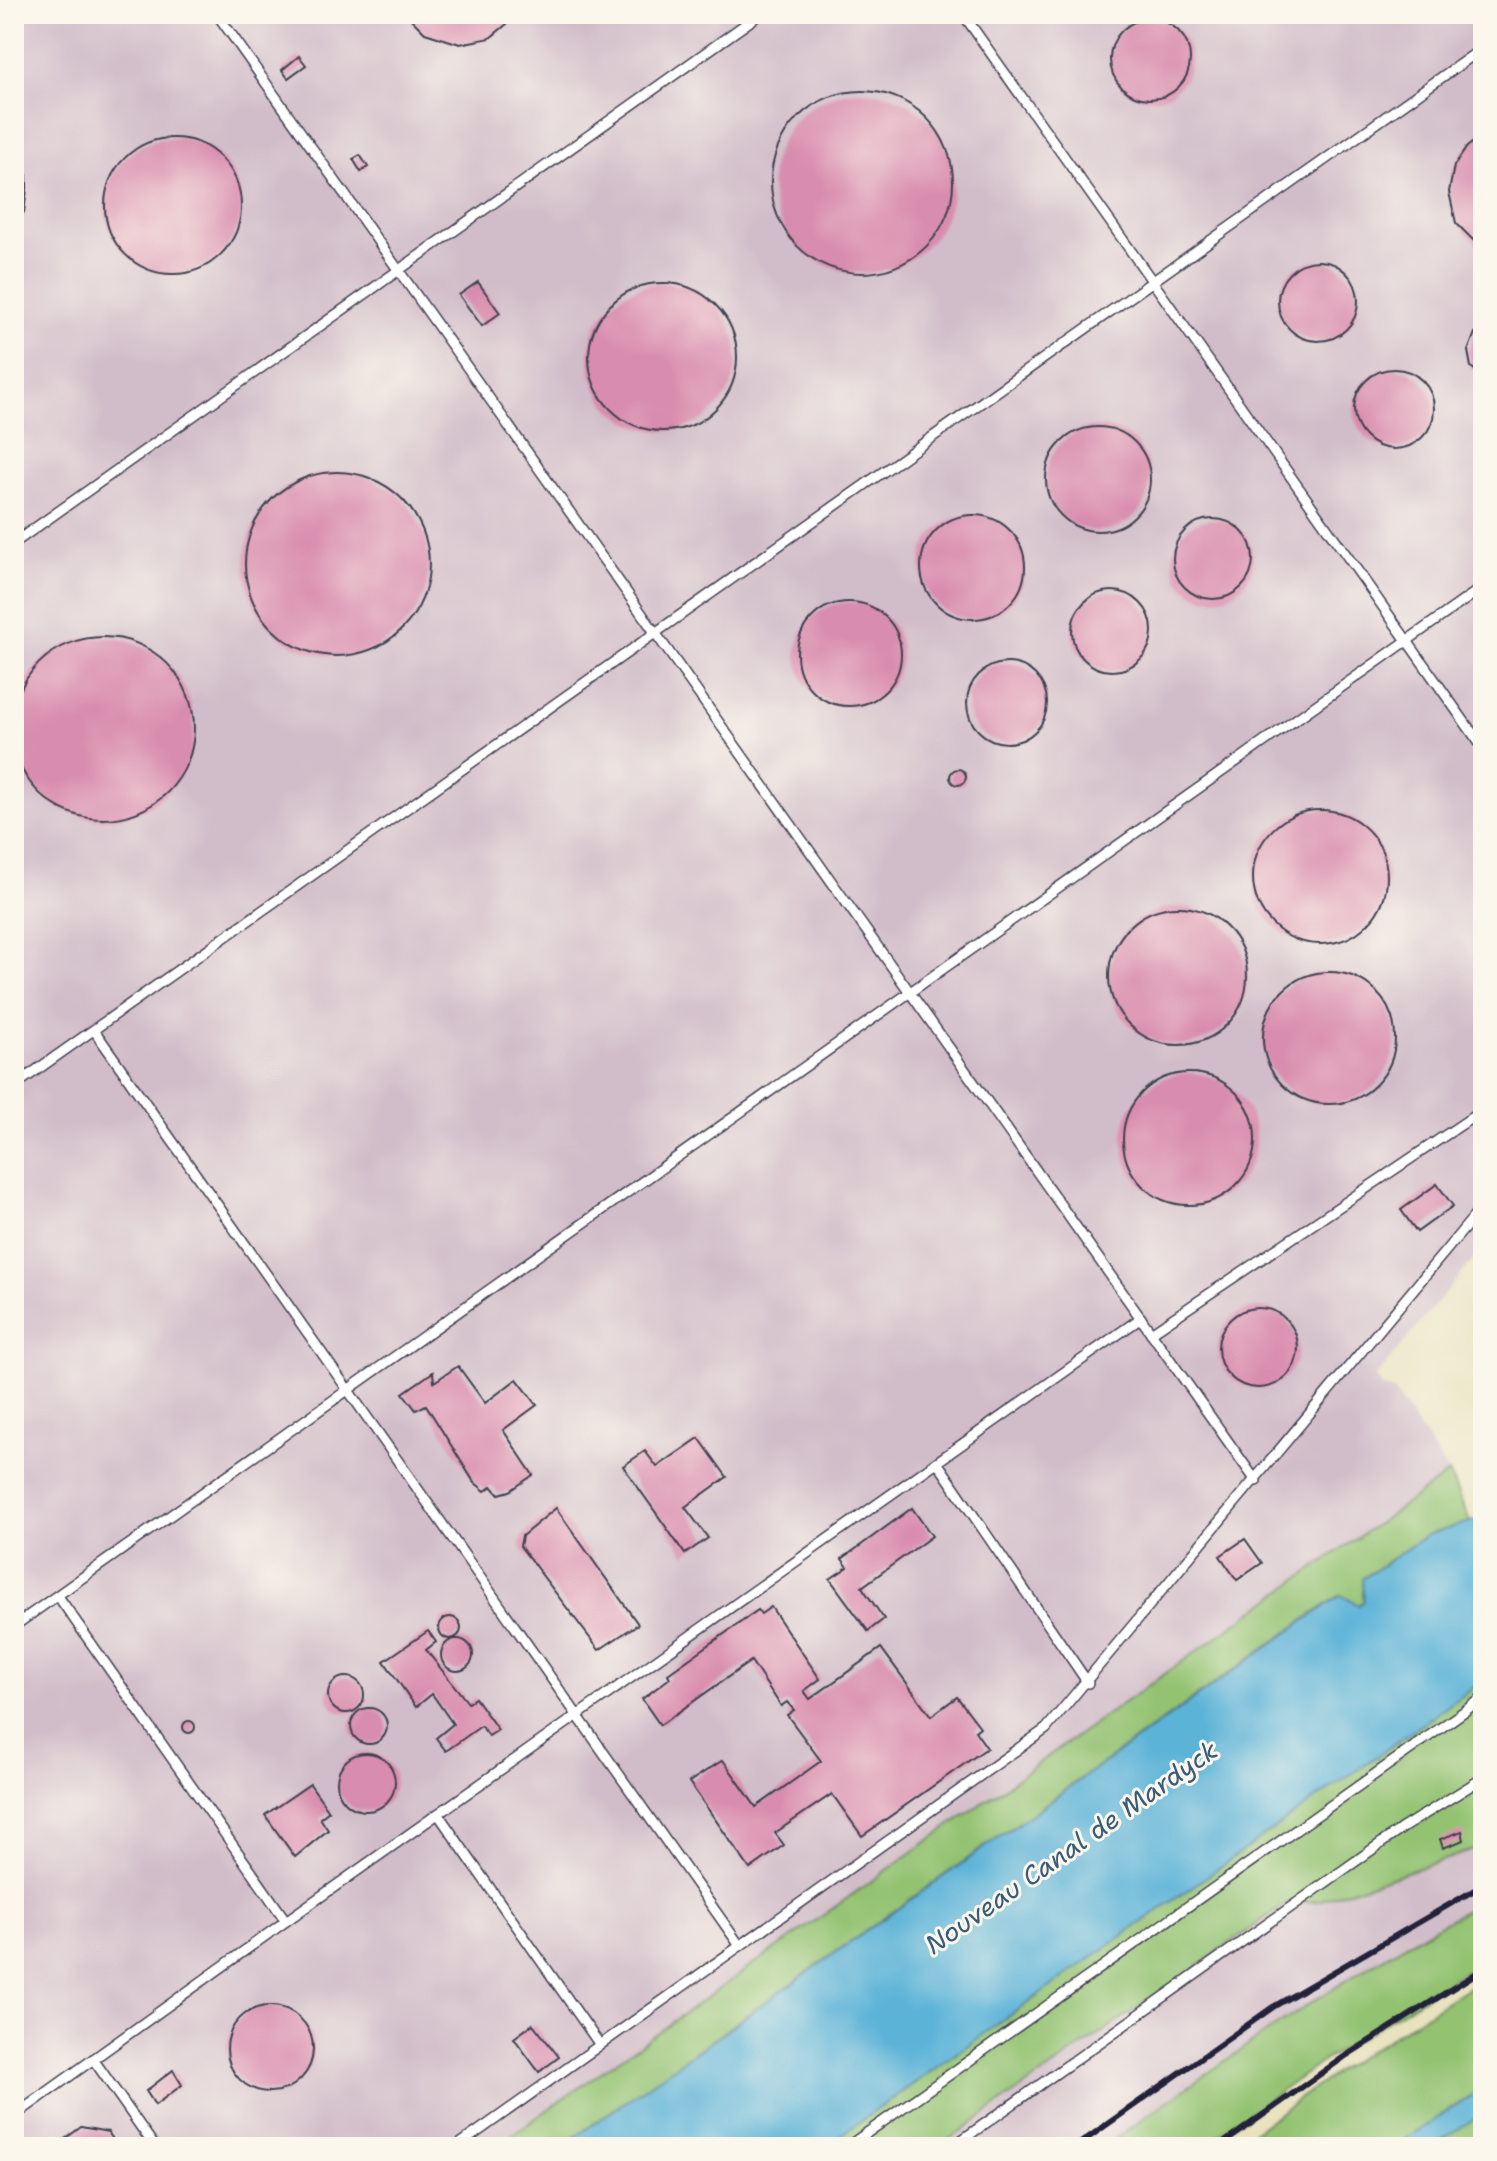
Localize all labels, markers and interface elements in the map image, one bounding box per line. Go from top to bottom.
water label: Nouveau Canal de Mardyck [917,1732,1225,1962]

